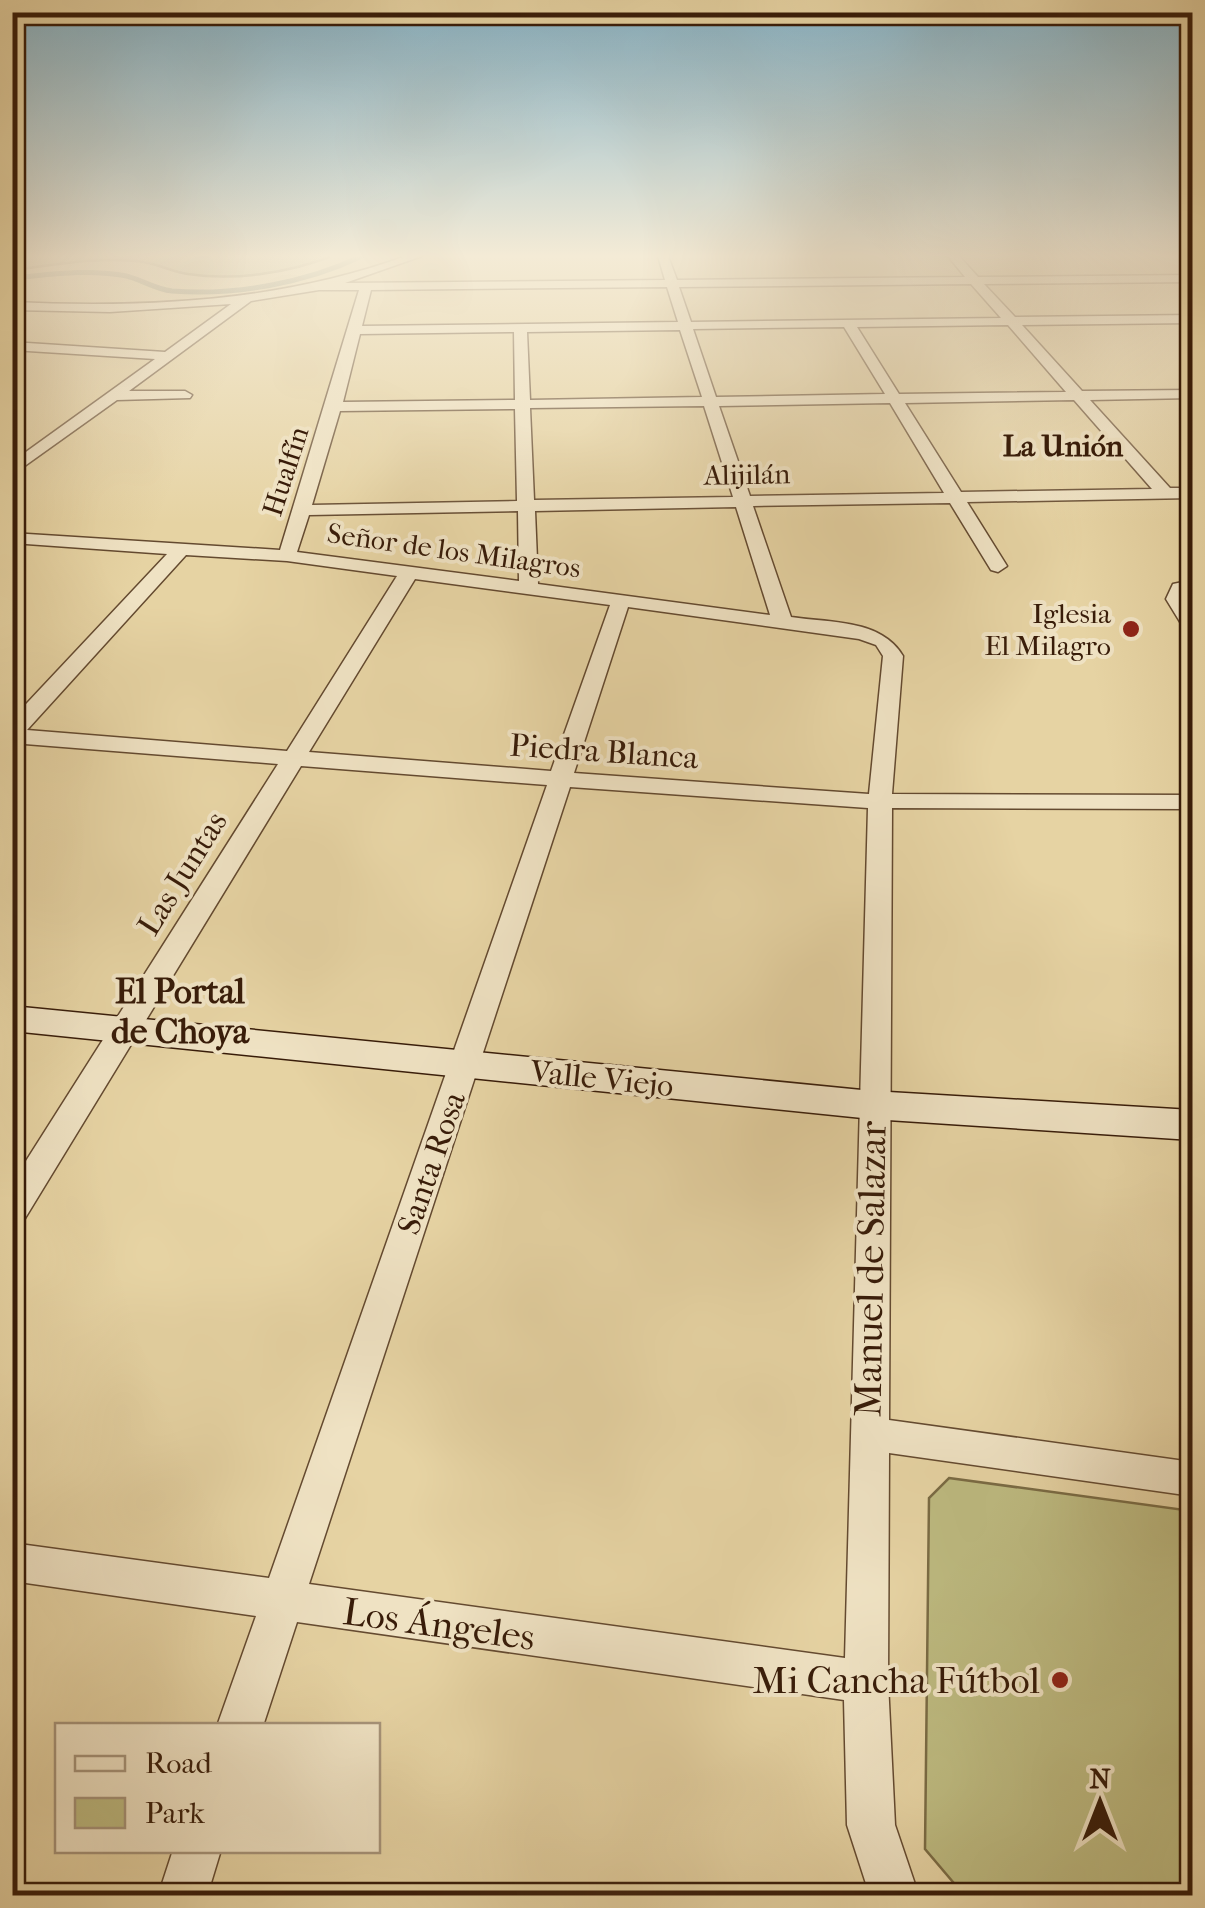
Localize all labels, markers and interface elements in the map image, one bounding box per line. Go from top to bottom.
street label: Hualfín [256,422,315,520]
district label: La Unión [1003,429,1124,464]
street label: Alijilán [702,457,791,492]
street label: Señor de los Milagros [325,516,583,585]
place label: Iglesia El Milagro [984,597,1112,662]
marker: Iglesia El Milagro [1120,618,1142,640]
street label: Piedra Blanca [508,726,701,777]
street label: Las Juntas [130,805,235,942]
district label: El Portal de Choya [111,971,250,1052]
street label: Valle Viejo [527,1052,675,1104]
street label: Santa Rosa [390,1086,474,1239]
street label: Manuel de Salazar [845,1120,896,1417]
street label: Los Ángeles [340,1589,538,1660]
place label: Mi Cancha Fútbol [752,1658,1040,1703]
marker: Mi Cancha Fútbol [1049,1669,1071,1691]
legend [55,1723,380,1853]
text: Road [145,1746,212,1781]
north arrow [1050,1753,1150,1853]
text: N [1089,1762,1111,1795]
text: Park [145,1796,205,1831]

